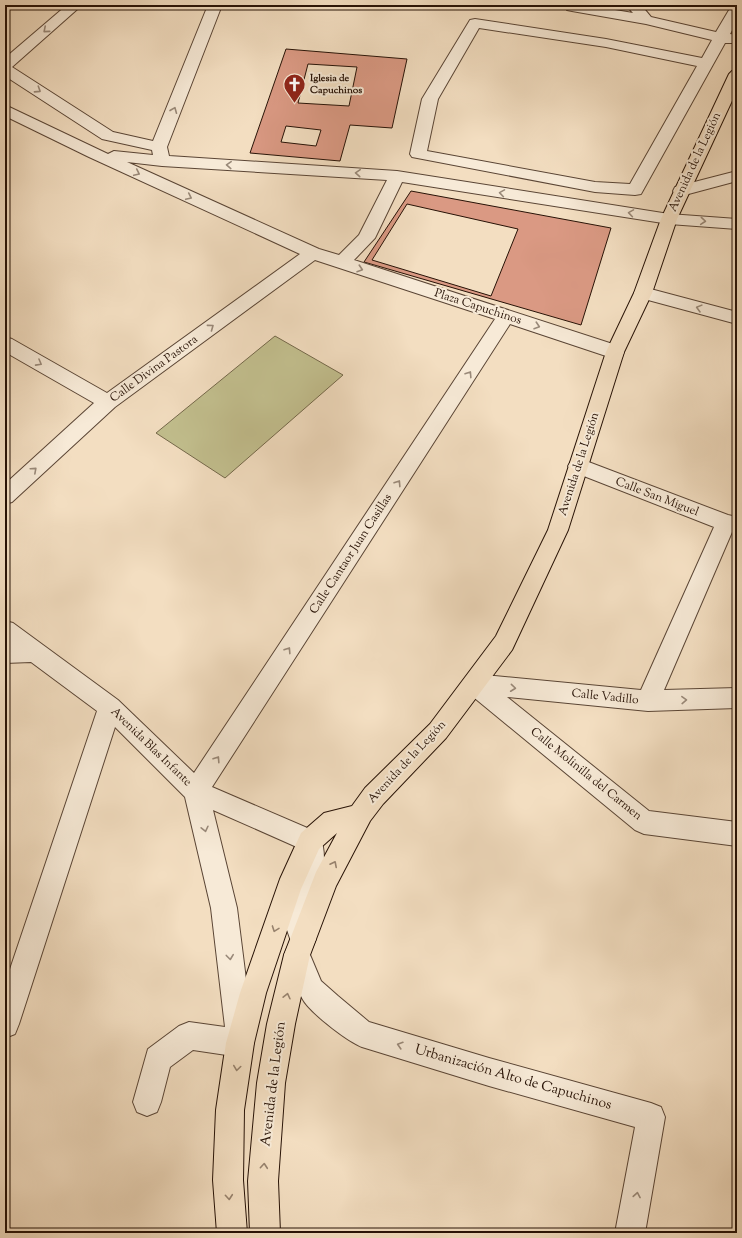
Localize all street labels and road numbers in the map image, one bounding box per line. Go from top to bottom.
street label: Avenida de la Legión [664,109,726,215]
street label: Plaza Capuchinos [432,284,524,330]
street label: Calle Divina Pastora [106,331,202,407]
street label: Avenida de la Legión [554,410,604,518]
street label: Calle San Miguel [613,473,702,521]
street label: Calle Cantaor Juan Casillas [305,490,397,618]
street label: Calle Vadillo [571,685,640,710]
street label: Avenida Blas Infante [106,703,196,791]
street label: Avenida de la Legión [364,716,450,808]
street label: Calle Molinilla del Carmen [526,723,646,825]
street label: Avenida de la Legión [256,1020,292,1148]
street label: Urbanización Alto de Capuchinos [412,1040,614,1116]

